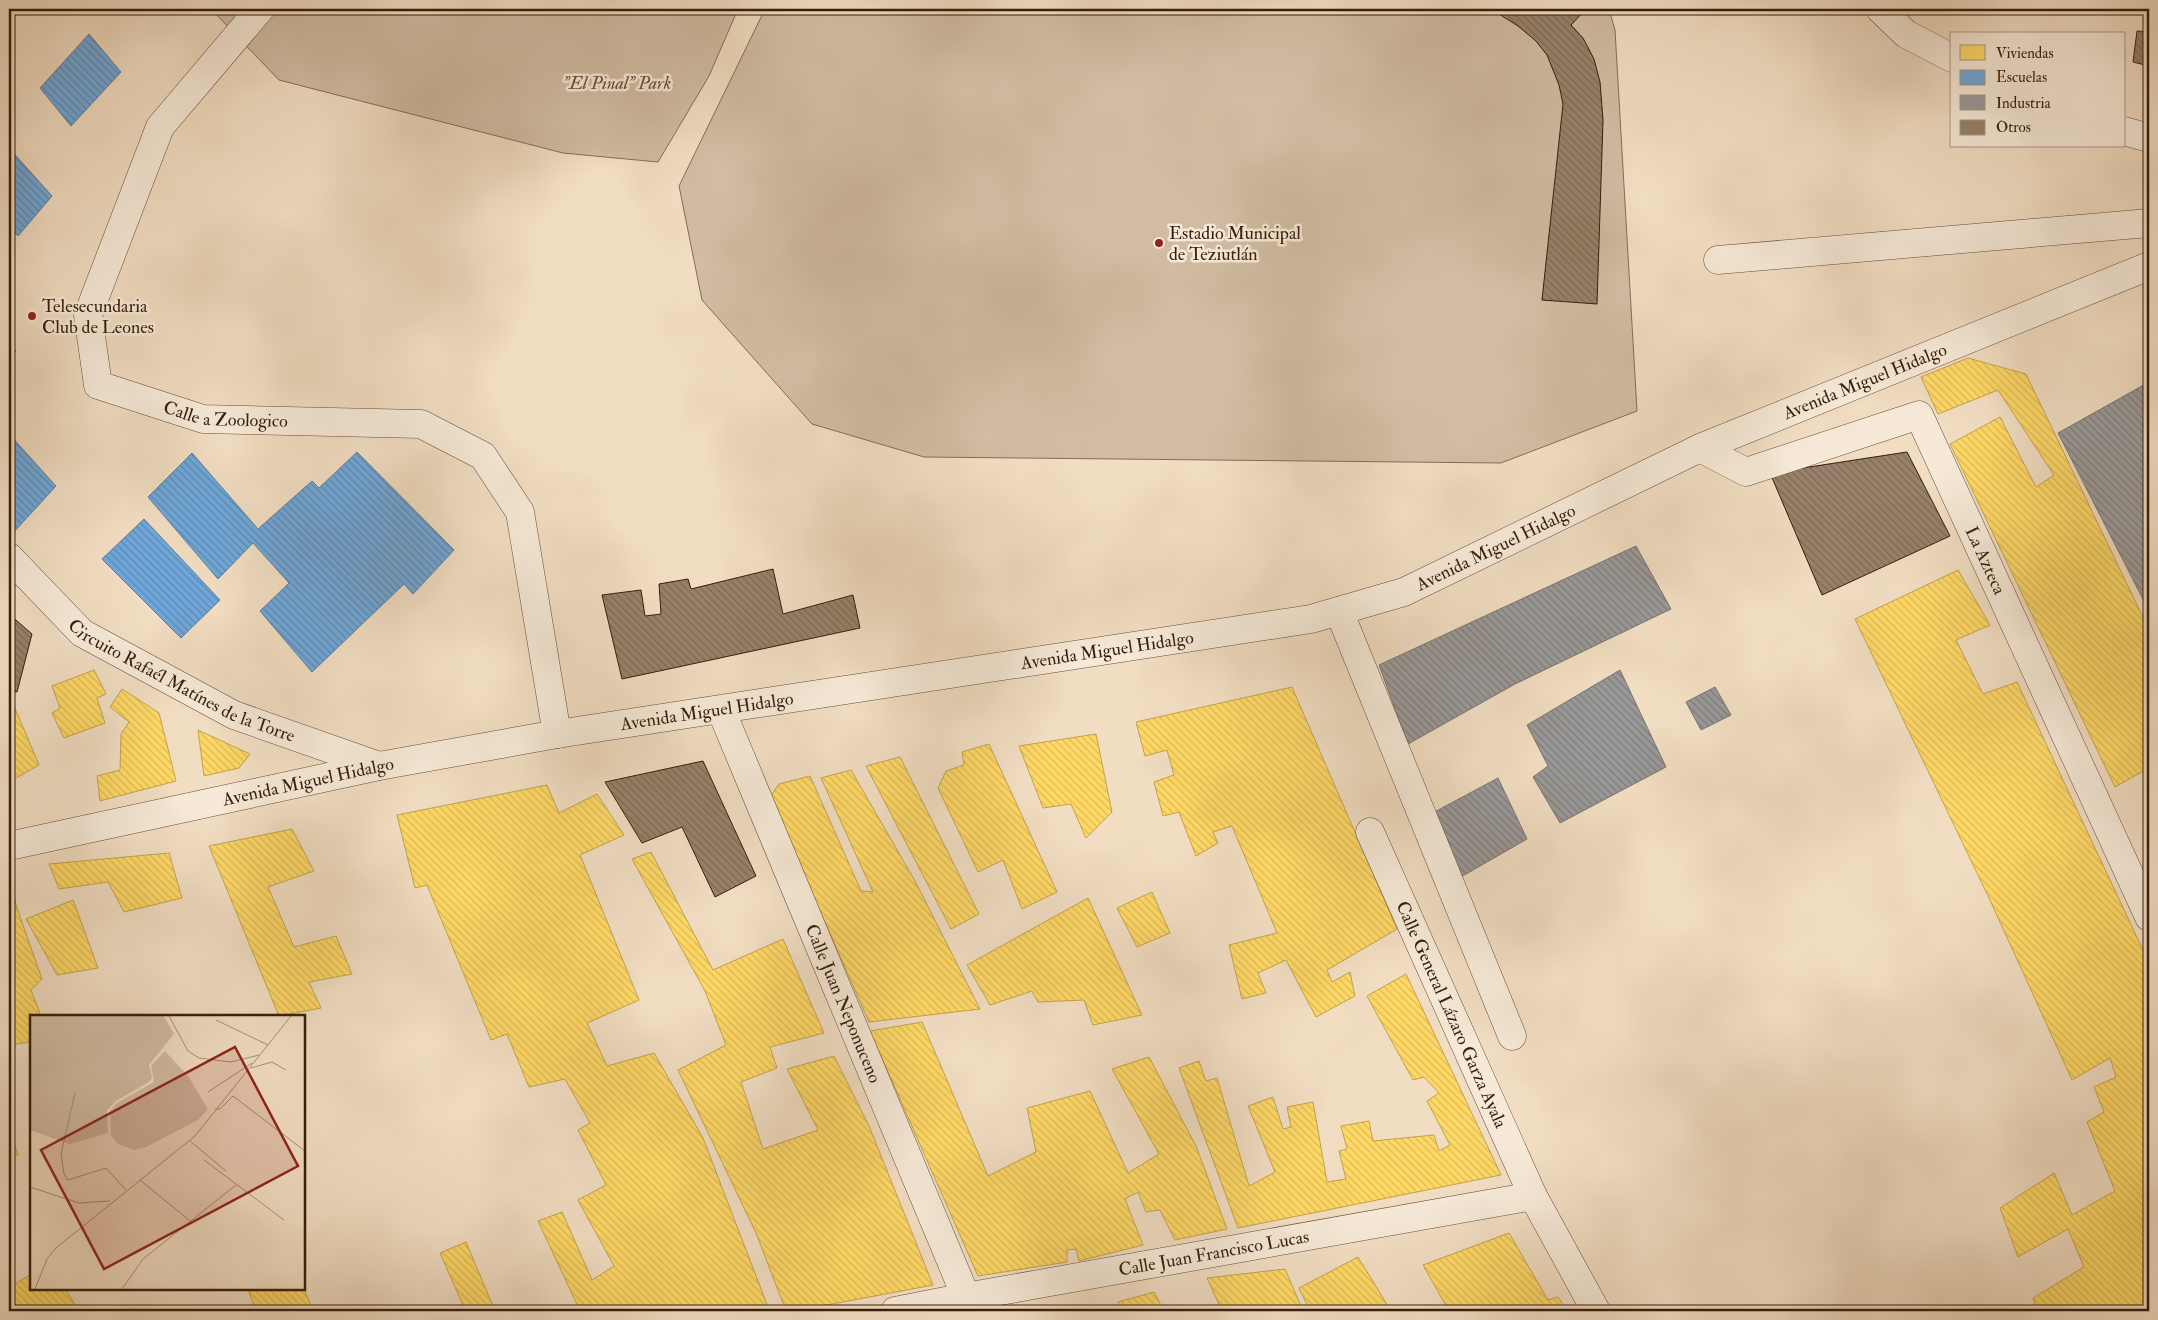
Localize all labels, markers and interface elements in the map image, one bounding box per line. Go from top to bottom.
legend [1950,32,2126,148]
text: Viviendas [1996,44,2054,63]
text: Escuelas [1996,68,2047,87]
park label: "El Pinal" Park [563,72,671,95]
text: Industria [1996,94,2051,113]
text: Otros [1996,118,2031,137]
place label: Estadio Municipal de Teziutlán [1169,222,1301,266]
marker: Estadio Municipal de Teziutlán [1153,237,1165,249]
place label: Telesecundaria Club de Leones [42,295,154,339]
marker: Telesecundaria Club de Leones [26,310,38,322]
street label: Avenida Miguel Hidalgo [1779,338,1950,425]
street label: Calle a Zoologico [161,395,288,432]
street label: Avenida Miguel Hidalgo [1411,499,1580,596]
street label: La Azteca [1960,523,2011,599]
street label: Circuito Rafaél Matínes de la Torre [63,614,299,747]
street label: Avenida Miguel Hidalgo [1018,625,1196,675]
street label: Avenida Miguel Hidalgo [618,687,795,736]
street label: Avenida Miguel Hidalgo [219,752,396,811]
street label: Calle General Lázaro Garza Ayala [1391,897,1513,1132]
street label: Calle Juan Neponuceno [800,921,887,1087]
inset map [30,1015,305,1290]
street label: Calle Juan Francisco Lucas [1117,1225,1311,1281]

